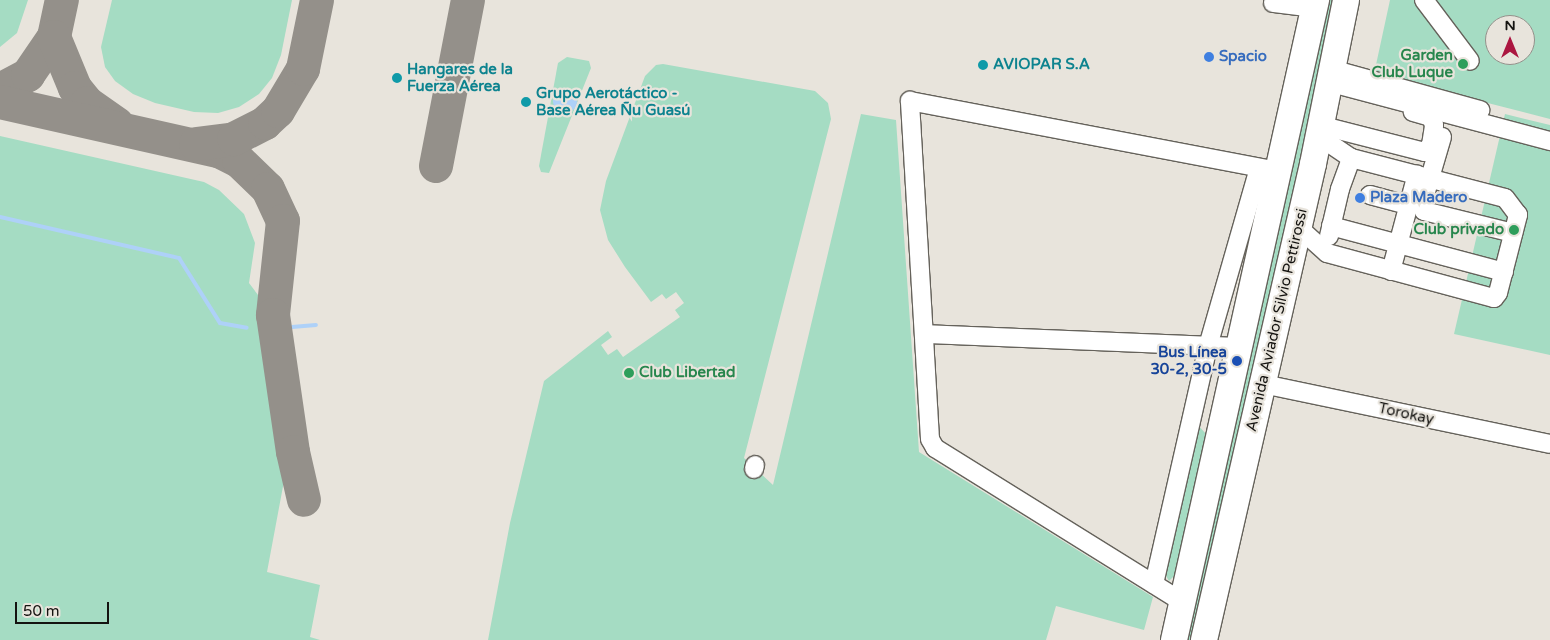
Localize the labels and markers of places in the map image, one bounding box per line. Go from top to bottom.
place label: Garden Club Luque [1371,46,1453,81]
place label: Spacio [1219,48,1267,66]
marker: Spacio [1203,51,1215,63]
place label: AVIOPAR S.A [993,56,1090,74]
marker: Garden Club Luque [1457,58,1469,70]
marker: AVIOPAR S.A [977,59,989,71]
place label: Hangares de la Fuerza Aérea [407,60,513,95]
marker: Hangares de la Fuerza Aérea [391,72,403,84]
place label: Grupo Aerotáctico - Base Aérea Ñu Guasú [536,84,690,119]
marker: Grupo Aerotáctico - Base Aérea Ñu Guasú [520,96,532,108]
place label: Plaza Madero [1370,189,1467,207]
marker: Plaza Madero [1354,192,1366,204]
place label: Club privado [1414,221,1504,239]
marker: Club privado [1508,224,1520,236]
place label: Bus Línea 30-2, 30-5 [1150,343,1227,378]
marker: Bus Línea 30-2, 30-5 [1231,355,1243,367]
place label: Club Libertad [639,364,735,382]
marker: Club Libertad [623,367,635,379]

